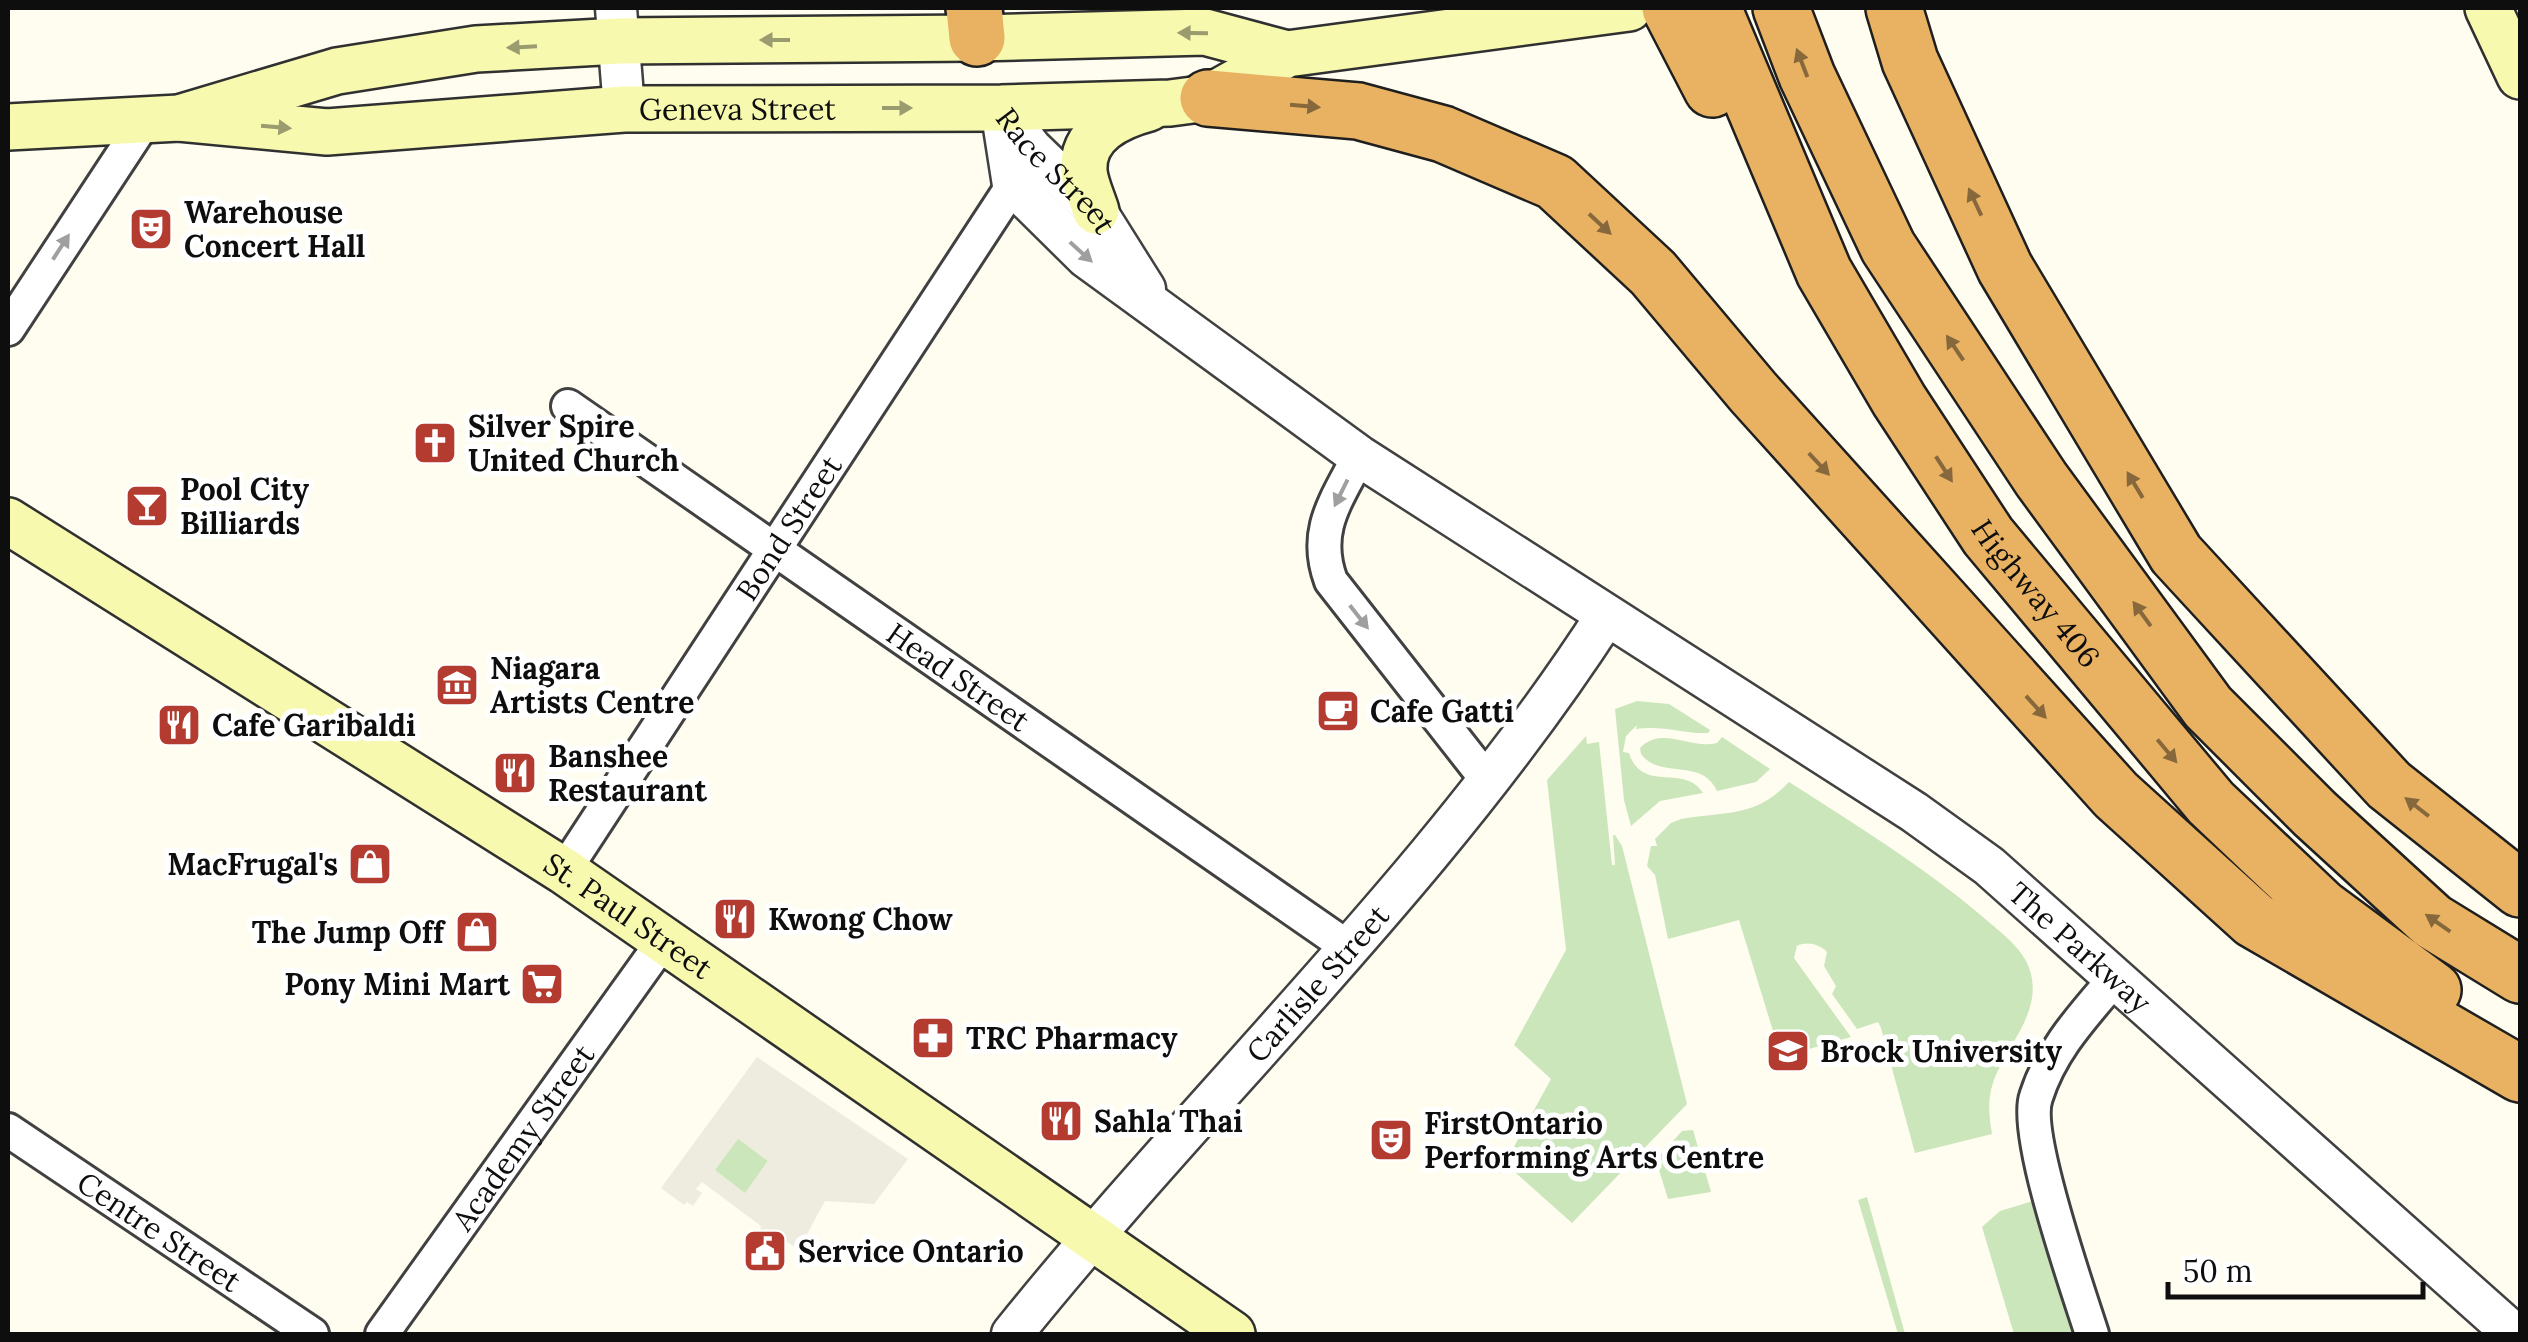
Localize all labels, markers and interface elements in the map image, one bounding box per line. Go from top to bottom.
one-way arrow [1176,25,1208,41]
one-way arrow [758,32,790,48]
one-way arrow [505,39,537,55]
one-way arrow [1794,47,1809,77]
street label: Geneva Street [639,89,836,128]
one-way arrow [1290,99,1322,115]
one-way arrow [881,100,913,116]
street label: Race Street [988,100,1125,241]
one-way arrow [260,120,292,136]
one-way arrow [1967,187,1983,217]
place label: Warehouse Concert Hall [184,193,365,265]
theatre icon: Warehouse Concert Hall [128,206,174,252]
one-way arrow [1588,212,1612,235]
one-way arrow [51,234,70,261]
one-way arrow [1068,240,1093,262]
one-way arrow [1947,334,1965,362]
place label: Silver Spire United Church [468,407,679,479]
church icon: Silver Spire United Church [412,420,458,466]
street label: Bond Street [727,448,850,608]
one-way arrow [1807,452,1830,476]
one-way arrow [1934,455,1952,482]
place label: Pool City Billiards [180,470,309,542]
one-way arrow [2127,471,2144,499]
one-way arrow [1333,478,1350,507]
bar icon: Pool City Billiards [124,483,170,529]
street label: Highway 406 [1963,512,2109,675]
one-way arrow [2132,601,2152,627]
one-way arrow [1348,604,1369,629]
street label: Head Street [879,614,1037,740]
place label: Niagara Artists Centre [490,649,694,721]
museum icon: Niagara Artists Centre [434,662,480,708]
cafe icon: Cafe Gatti [1315,688,1361,734]
place label: Cafe Gatti [1370,692,1514,730]
one-way arrow [2024,694,2047,718]
restaurant icon: Cafe Garibaldi [156,702,202,748]
place label: Cafe Garibaldi [212,706,416,744]
place label: Banshee Restaurant [548,737,707,809]
one-way arrow [2156,738,2177,763]
restaurant icon: Banshee Restaurant [492,750,538,796]
one-way arrow [2404,797,2429,818]
shop icon: MacFrugal's [347,841,393,887]
street label: St. Paul Street [537,844,720,987]
place label: MacFrugal's [167,845,338,884]
street label: The Parkway [2001,874,2159,1022]
restaurant icon: Kwong Chow [712,896,758,942]
street label: Carlisle Street [1238,897,1397,1070]
place label: Kwong Chow [768,900,953,939]
shop icon: The Jump Off [454,909,500,955]
place label: The Jump Off [252,913,446,951]
one-way arrow [2425,914,2451,933]
supermarket icon: Pony Mini Mart [519,961,565,1007]
place label: Pony Mini Mart [284,965,511,1004]
pharmacy icon: TRC Pharmacy [910,1015,956,1061]
place label: TRC Pharmacy [966,1019,1178,1058]
school or university icon: Brock University [1765,1028,1811,1074]
place label: Brock University [1820,1032,2062,1071]
street label: Academy Street [443,1036,602,1238]
restaurant icon: Sahla Thai [1038,1098,1084,1144]
place label: Sahla Thai [1094,1102,1243,1140]
place label: FirstOntario Performing Arts Centre [1424,1104,1764,1177]
theatre icon: FirstOntario Performing Arts Centre [1368,1117,1414,1163]
street label: Centre Street [70,1163,248,1300]
public building icon: Service Ontario [742,1228,788,1274]
place label: Service Ontario [798,1232,1024,1270]
scale bar [2168,1237,2423,1299]
text: 50 m [2183,1252,2253,1290]

